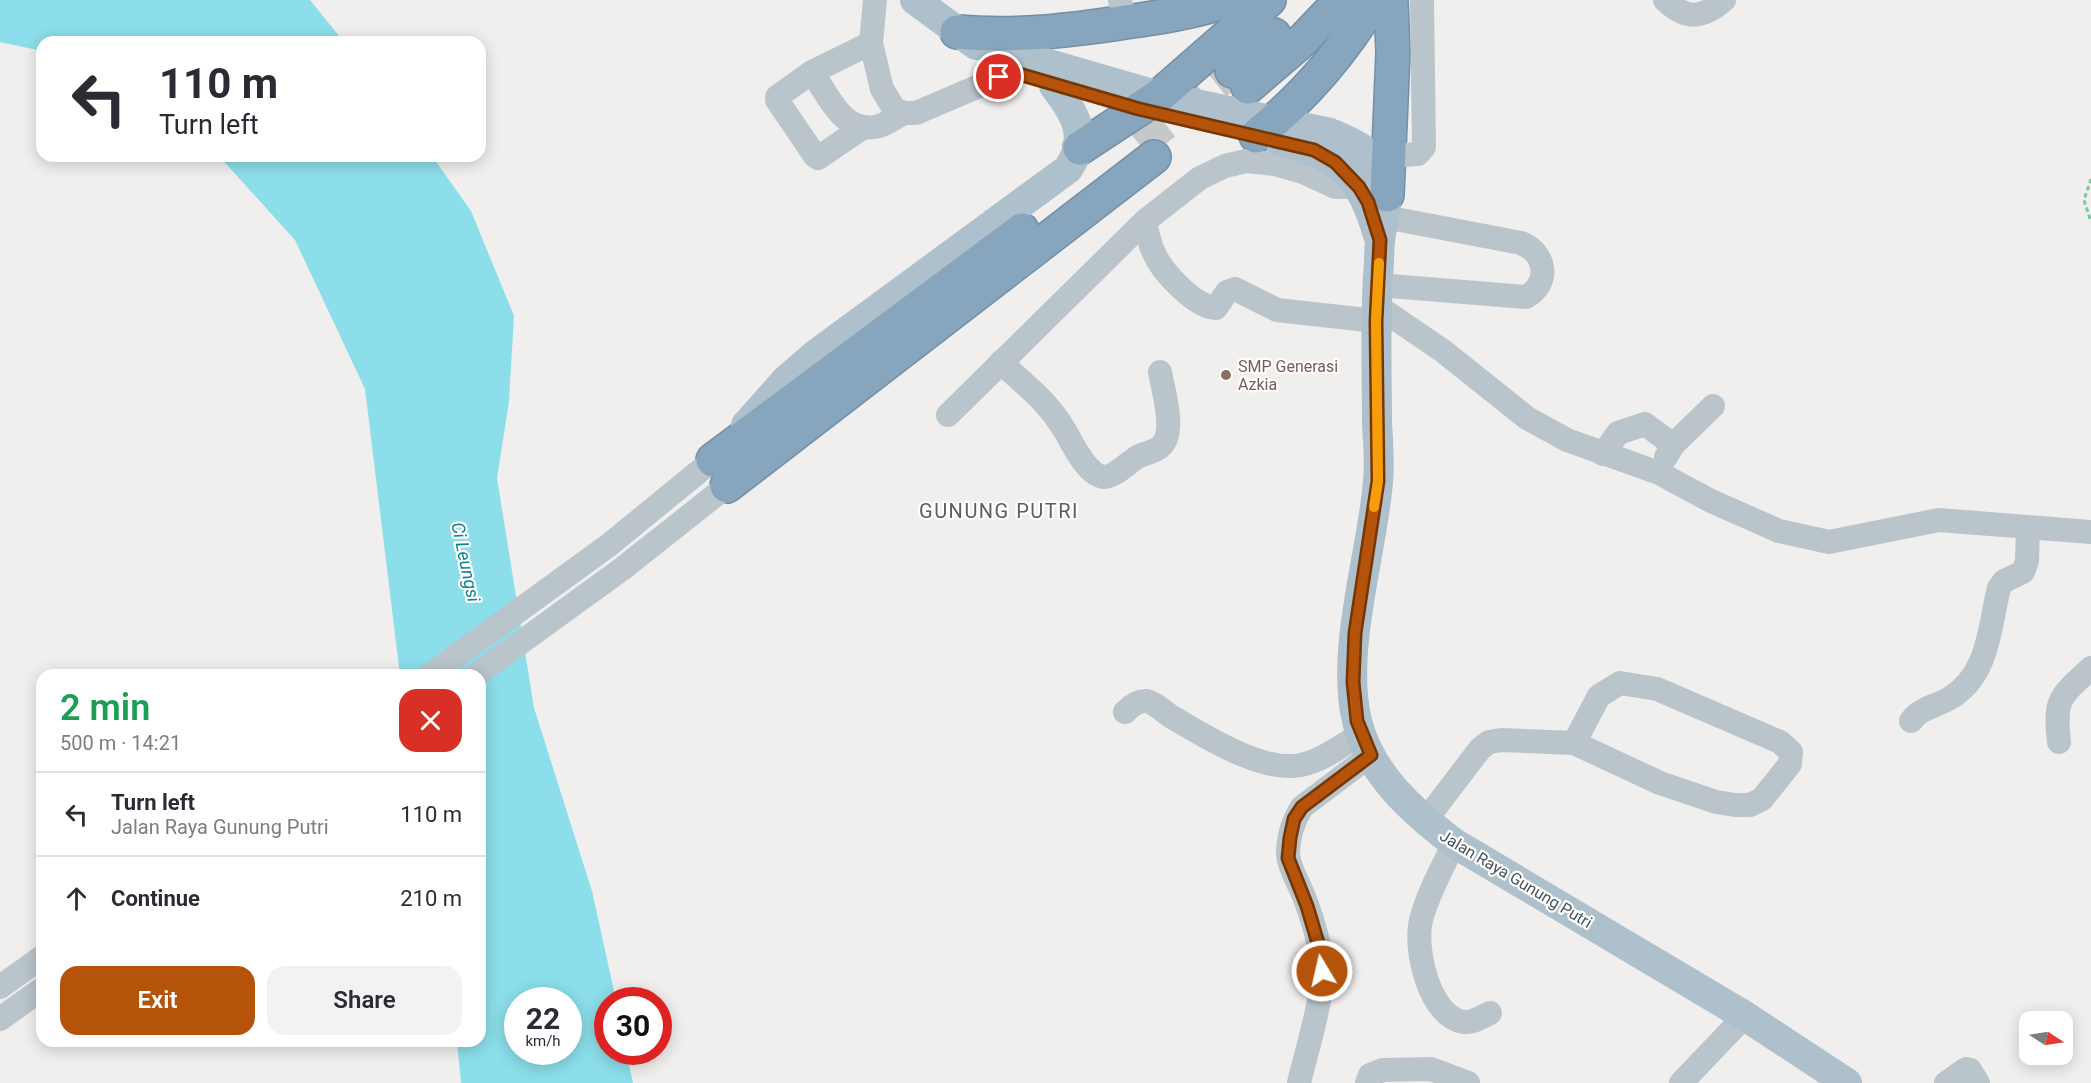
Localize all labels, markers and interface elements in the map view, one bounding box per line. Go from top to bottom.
pin [973,51,1024,102]
text: 110 m [159,59,278,108]
icon: left [60,60,138,138]
icon: arrive [982,60,1015,93]
text: Turn left [159,109,259,141]
place label: SMP Generasi Azkia [1238,357,1338,394]
marker: SMP Generasi Azkia [1219,368,1233,382]
district label: GUNUNG PUTRI [919,499,1079,523]
water label: Ci Leungsi [447,520,485,605]
text: 2 min [60,687,150,729]
button: close [399,689,462,752]
text: 500 m · 14:21 [60,731,181,755]
text: Turn left [111,790,195,815]
icon: left [60,798,93,831]
text: 110 m [400,802,462,827]
text: Jalan Raya Gunung Putri [111,815,329,839]
street label: Jalan Raya Gunung Putri [1436,826,1596,932]
icon: ahead [60,882,93,915]
text: Continue [111,886,200,911]
text: 210 m [400,886,462,911]
position arrow [1290,939,1354,1003]
button: Exit [60,966,255,1035]
button: Share [267,966,462,1035]
speed limit sign: 30 [594,987,672,1065]
text: 22 [526,1001,560,1036]
north arrow [2019,1011,2073,1065]
map controls [2019,1011,2073,1065]
text: km/h [525,1032,561,1050]

